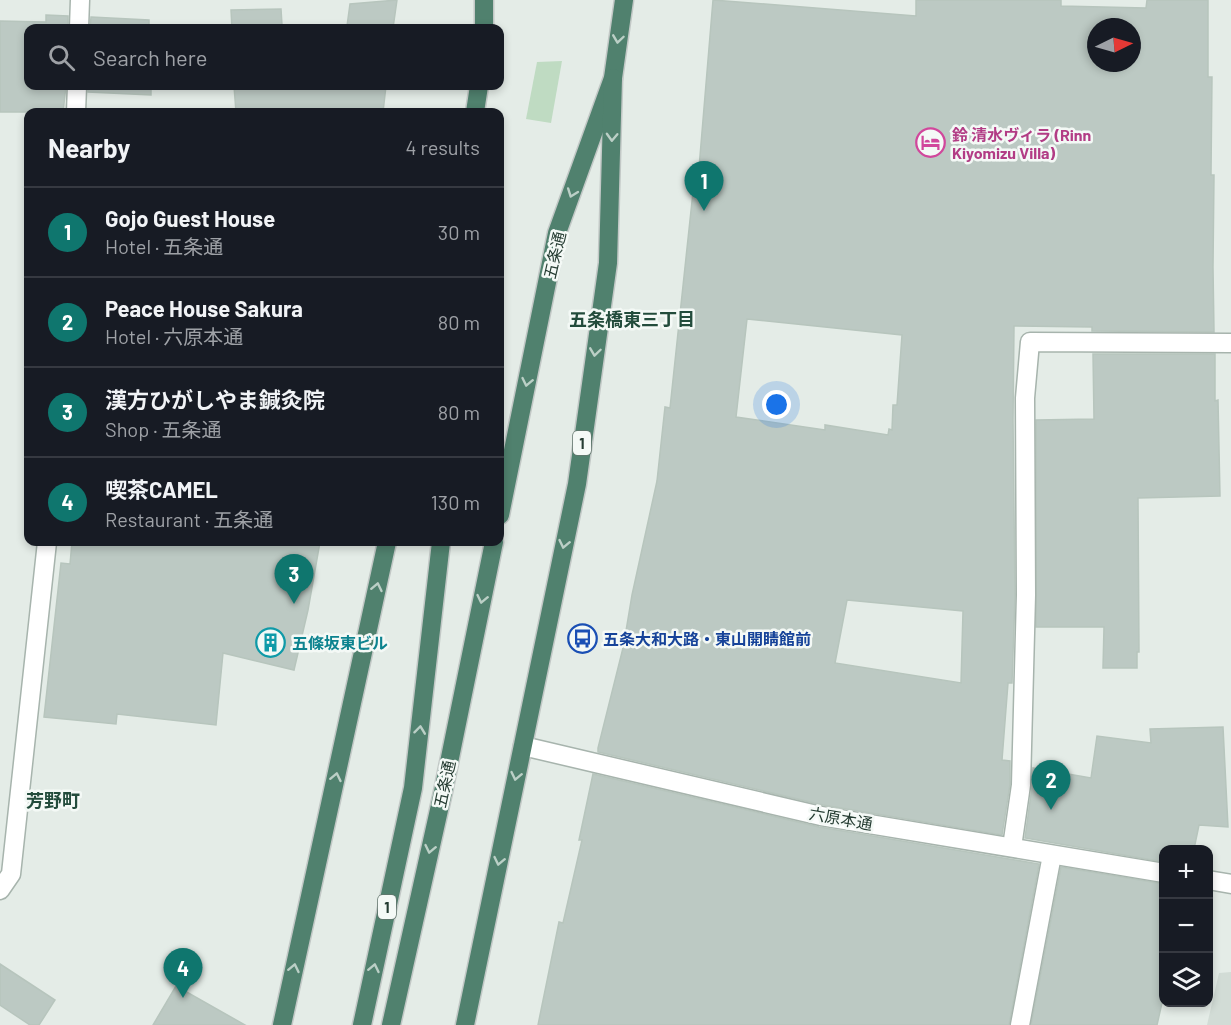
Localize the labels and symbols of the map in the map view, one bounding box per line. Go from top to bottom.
north arrow [1087,18,1141,72]
one-way arrow [613,35,625,44]
place label: 鈴 清水ヴィラ (Rinn Kiyomizu Villa) [952,125,1091,162]
hotel icon: 鈴 清水ヴィラ (Rinn Kiyomizu Villa) [915,127,947,159]
one-way arrow [605,132,618,141]
pin: 1 [684,162,724,211]
one-way arrow [567,187,580,198]
street label: 五条通 [539,229,569,281]
district label: 五条橋東三丁目 [569,308,695,330]
one-way arrow [590,347,602,356]
one-way arrow [521,377,534,387]
your location [762,390,791,419]
road number: 1 [573,431,591,455]
one-way arrow [558,539,571,549]
pin: 3 [274,554,314,604]
one-way arrow [370,582,383,592]
one-way arrow [476,594,489,604]
bus stop icon: 五条大和大路・東山開睛館前 [566,622,598,654]
building icon: 五條坂東ビル [255,626,287,658]
place label: 五条大和大路・東山開睛館前 [603,629,811,648]
place label: 五條坂東ビル [292,633,388,652]
one-way arrow [413,726,426,735]
street label: 五条通 [430,759,458,809]
pin: 2 [1032,760,1070,810]
one-way arrow [510,771,523,781]
one-way arrow [328,773,341,783]
district label: 芳野町 [26,789,80,811]
street label: 六原本通 [808,803,874,833]
one-way arrow [424,844,437,854]
one-way arrow [493,855,506,865]
road number: 1 [378,895,396,919]
pin: 4 [164,948,202,998]
one-way arrow [287,963,300,973]
one-way arrow [367,963,380,973]

